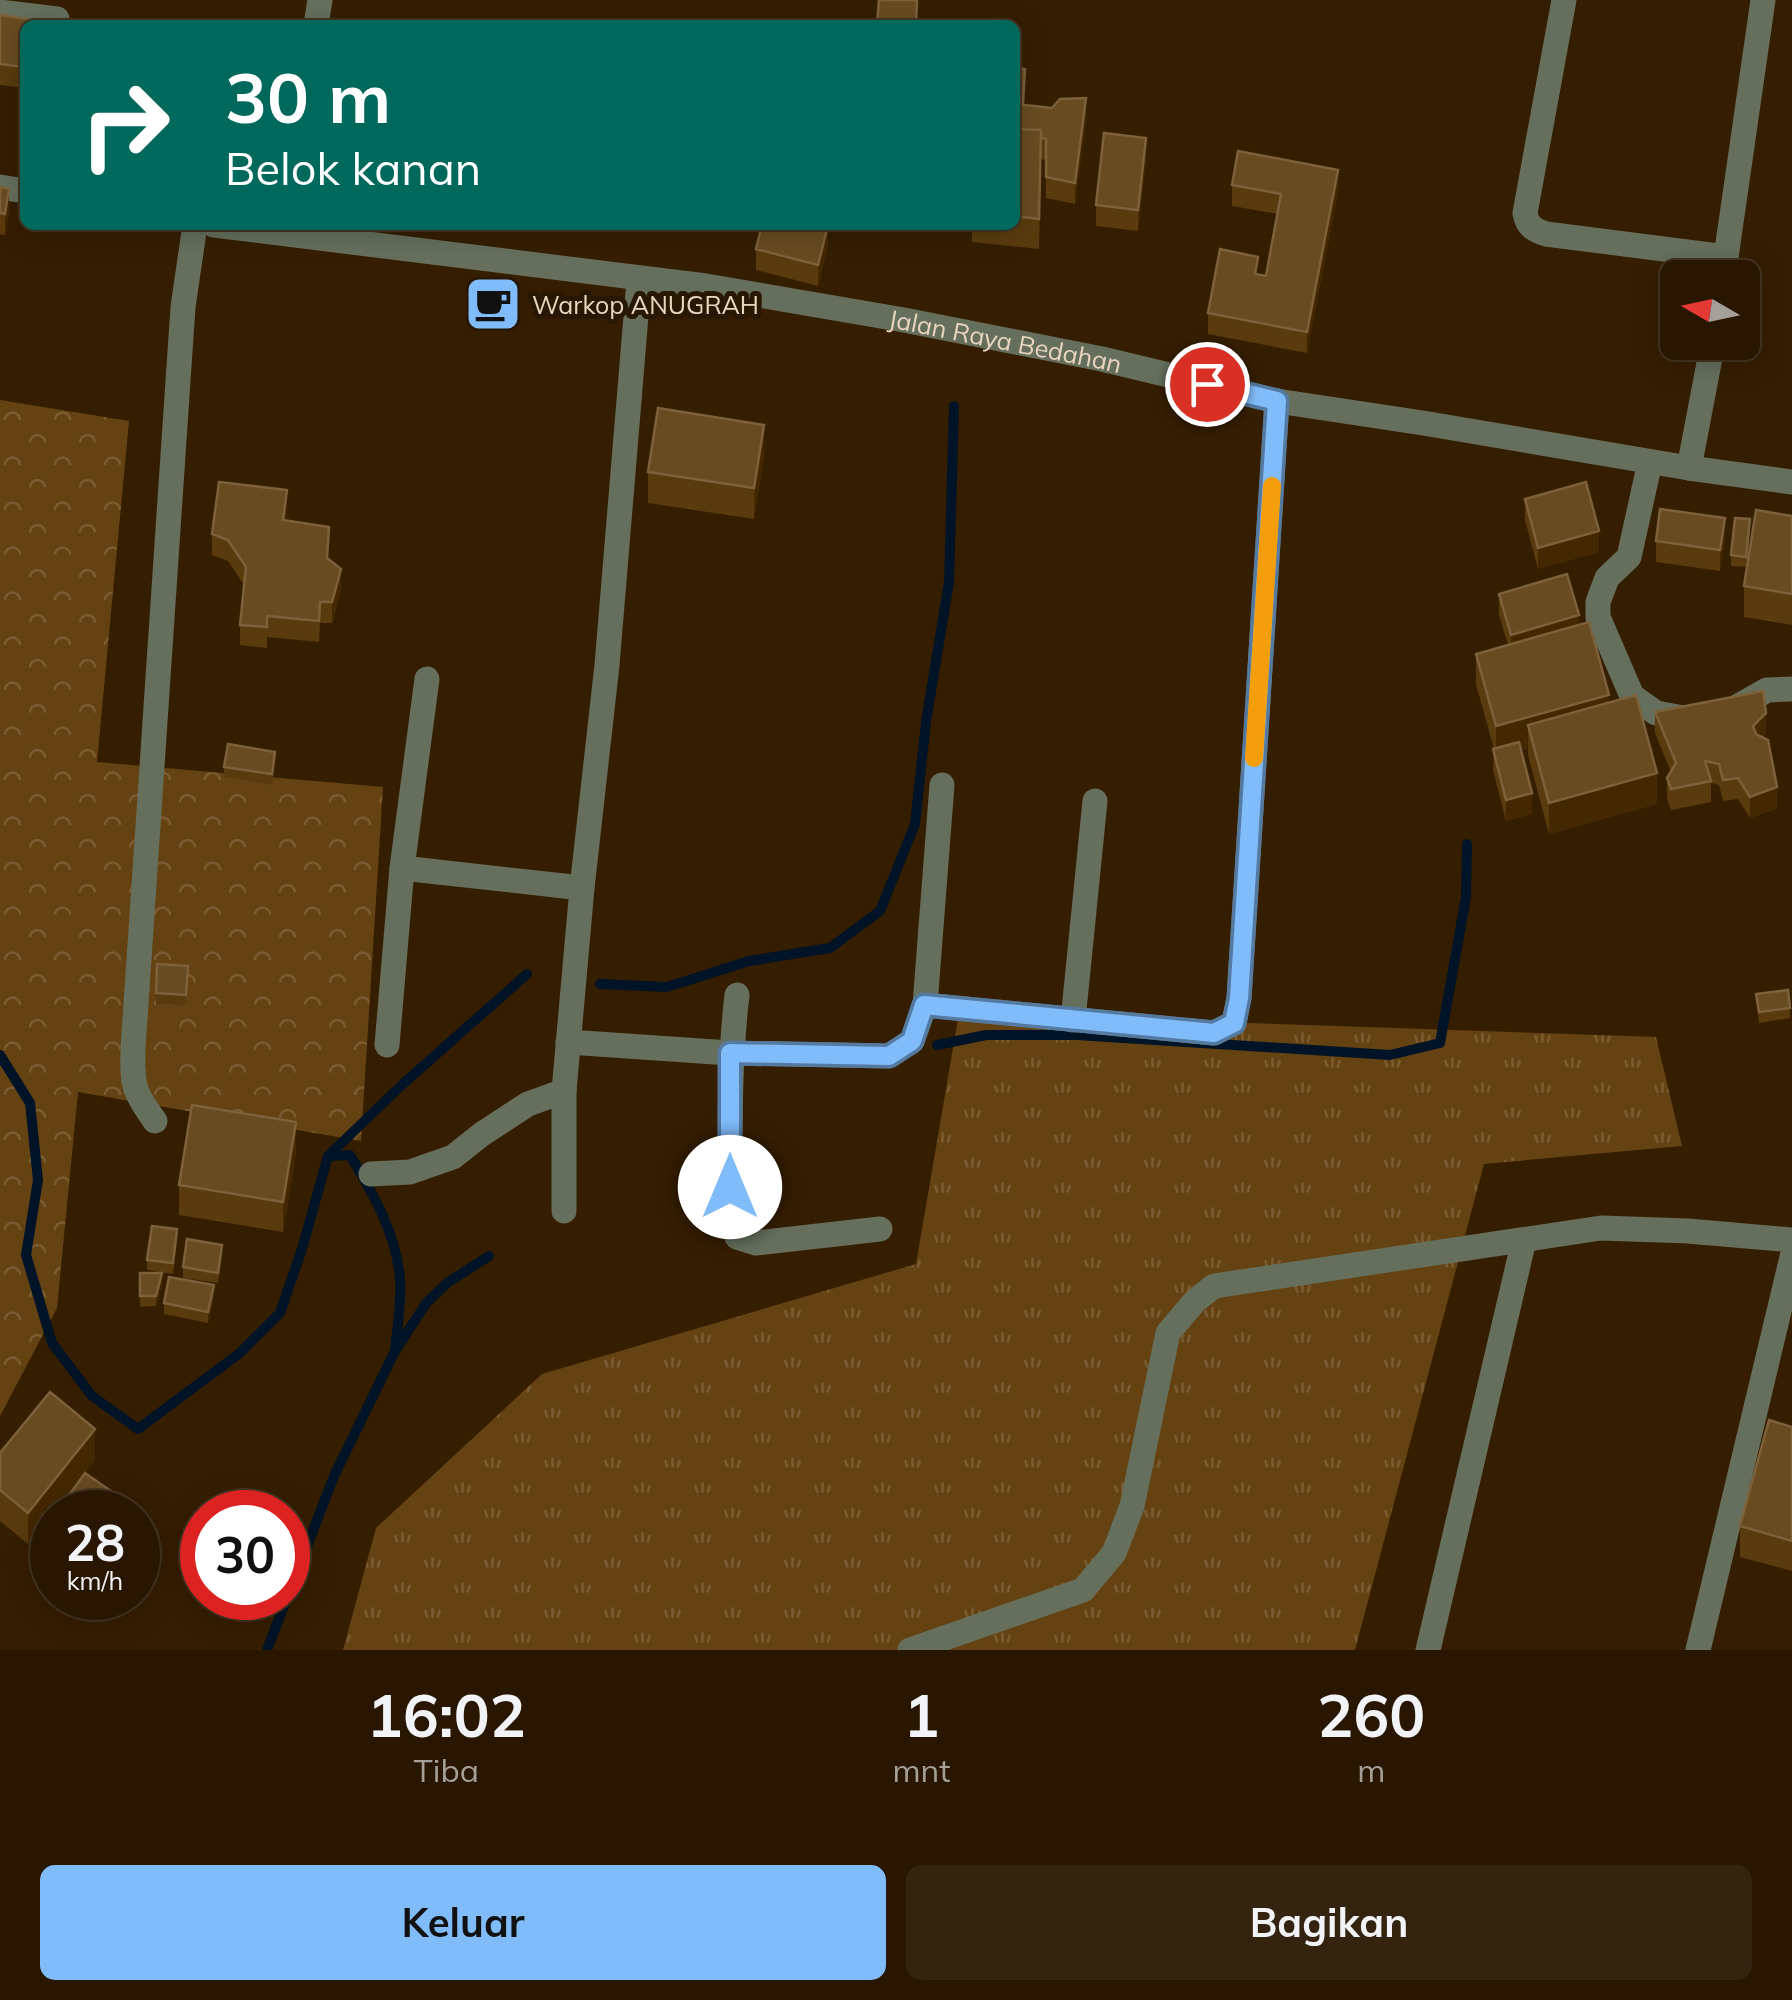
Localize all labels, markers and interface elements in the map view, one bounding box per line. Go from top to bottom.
text: 30 m [225,53,391,141]
icon: right [60,60,190,190]
text: Belok kanan [225,140,481,196]
north arrow [1660,260,1760,360]
map controls [1660,260,1760,360]
cafe icon: Warkop ANUGRAH [463,274,523,334]
place label: Warkop ANUGRAH [532,289,759,320]
street label: Jalan Raya Bedahan [886,302,1125,379]
pin [1165,342,1250,427]
icon: arrive [1180,357,1235,412]
position arrow [678,1135,782,1239]
speed limit sign: 30 [180,1490,310,1620]
text: 28 [65,1511,125,1574]
text: km/h [67,1565,123,1596]
text: 16:02 [367,1677,526,1752]
text: 1 [903,1677,939,1752]
text: 260 [1317,1677,1425,1752]
text: Tiba [414,1750,479,1790]
text: mnt [892,1750,950,1790]
text: m [1357,1750,1385,1790]
button: Keluar [40,1865,886,1980]
button: Bagikan [906,1865,1752,1980]

